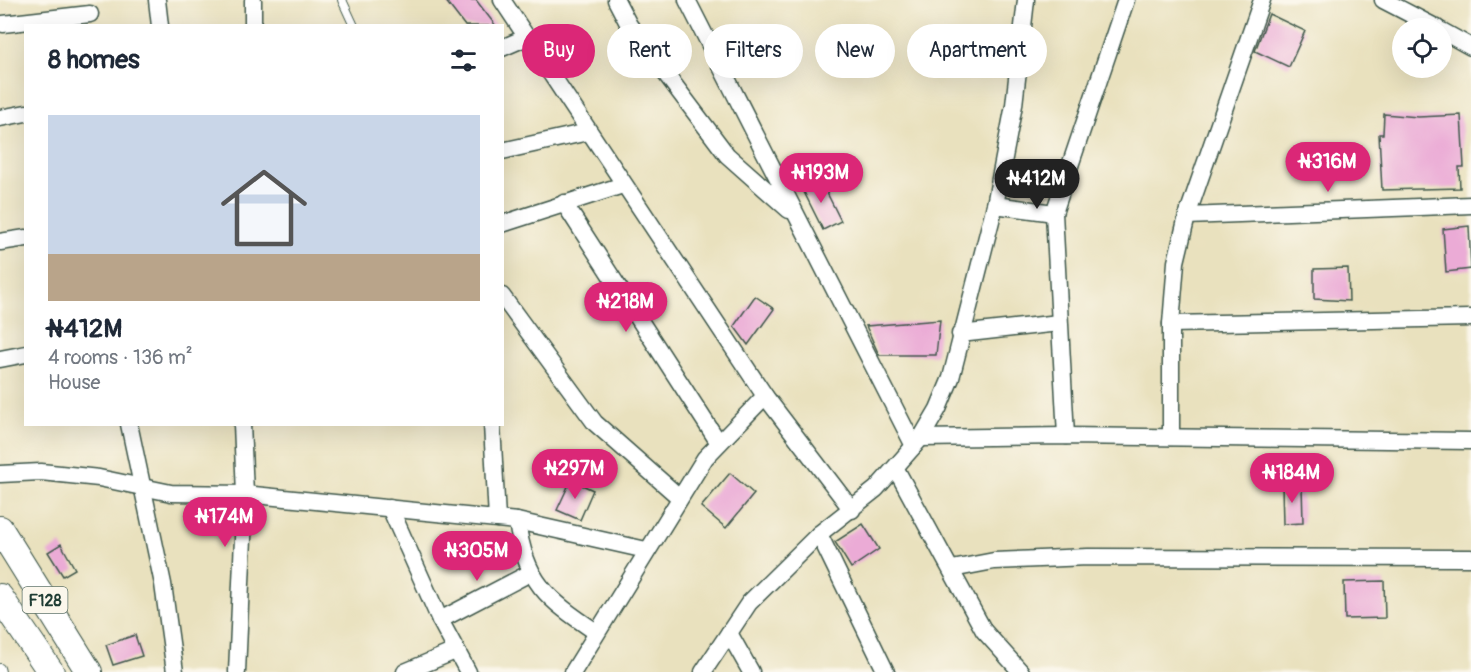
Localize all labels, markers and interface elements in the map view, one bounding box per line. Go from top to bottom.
map controls [1392,18,1452,78]
button: locate [1392,18,1452,78]
chip: Buy [522,24,595,78]
chip: Rent [607,24,692,78]
chip: Filters [704,24,803,78]
chip: New [815,24,895,78]
chip: Apartment [907,24,1047,78]
text: 8 homes [48,44,140,76]
icon: filters [447,44,480,77]
pin: ₦316M [1286,142,1370,193]
text: ₦316M [1299,149,1357,174]
pin: ₦193M [779,153,863,204]
icon: home [210,154,318,262]
pin: ₦412M [995,159,1079,210]
text: ₦193M [793,160,849,185]
text: ₦412M [1009,166,1066,191]
pin: ₦218M [584,282,668,333]
text: ₦218M [598,289,654,314]
text: ₦412M [48,313,122,345]
text: 4 rooms · 136 m² [48,345,193,370]
text: House [48,370,100,395]
pin: ₦297M [533,449,617,500]
pin: ₦184M [1250,453,1334,504]
text: ₦297M [546,456,604,481]
text: ₦184M [1264,460,1320,485]
pin: ₦174M [183,497,267,548]
text: ₦174M [197,504,253,529]
pin: ₦305M [435,531,519,582]
text: ₦305M [446,538,508,563]
road number: F128 [22,587,68,613]

